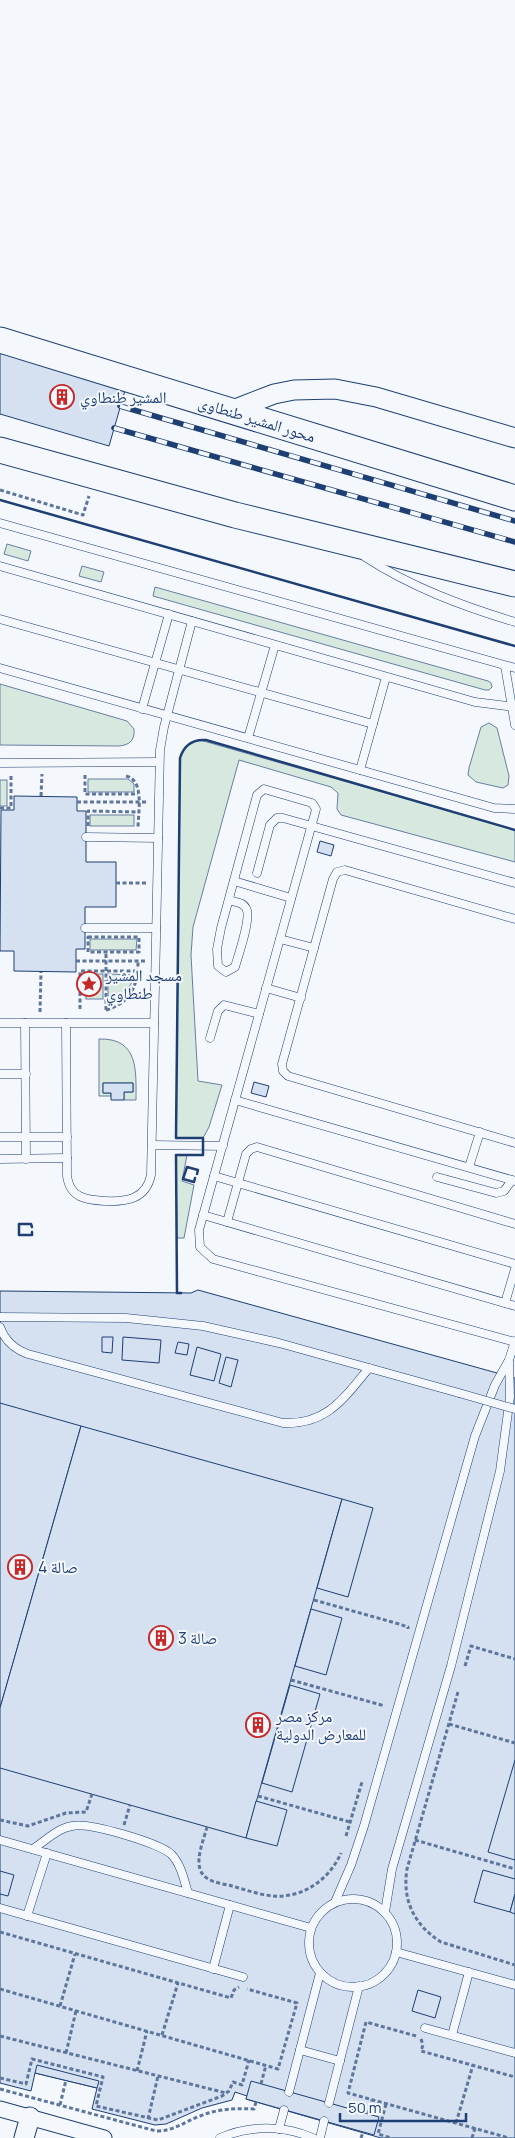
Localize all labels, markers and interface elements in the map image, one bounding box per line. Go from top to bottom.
building icon: المشير طنطاوي [49,384,75,410]
place label: المشير طنطاوي [80,386,167,410]
street label: محور المشير طنطاوى [196,391,318,447]
place label: مسجد المشير طنطاوي [105,964,182,1006]
place icon: مسجد المشير طنطاوي [76,971,102,997]
building icon: صالة 4 [7,1554,33,1580]
place label: صالة 4 [38,1556,78,1578]
building icon: صالة 3 [148,1625,174,1651]
place label: صالة 3 [178,1627,217,1649]
place label: مركز مصر للمعارض الدولية [275,1705,366,1745]
building icon: مركز مصر للمعارض الدولية [245,1712,271,1738]
scale bar [340,2090,466,2122]
text: 50 m [348,2097,382,2118]

